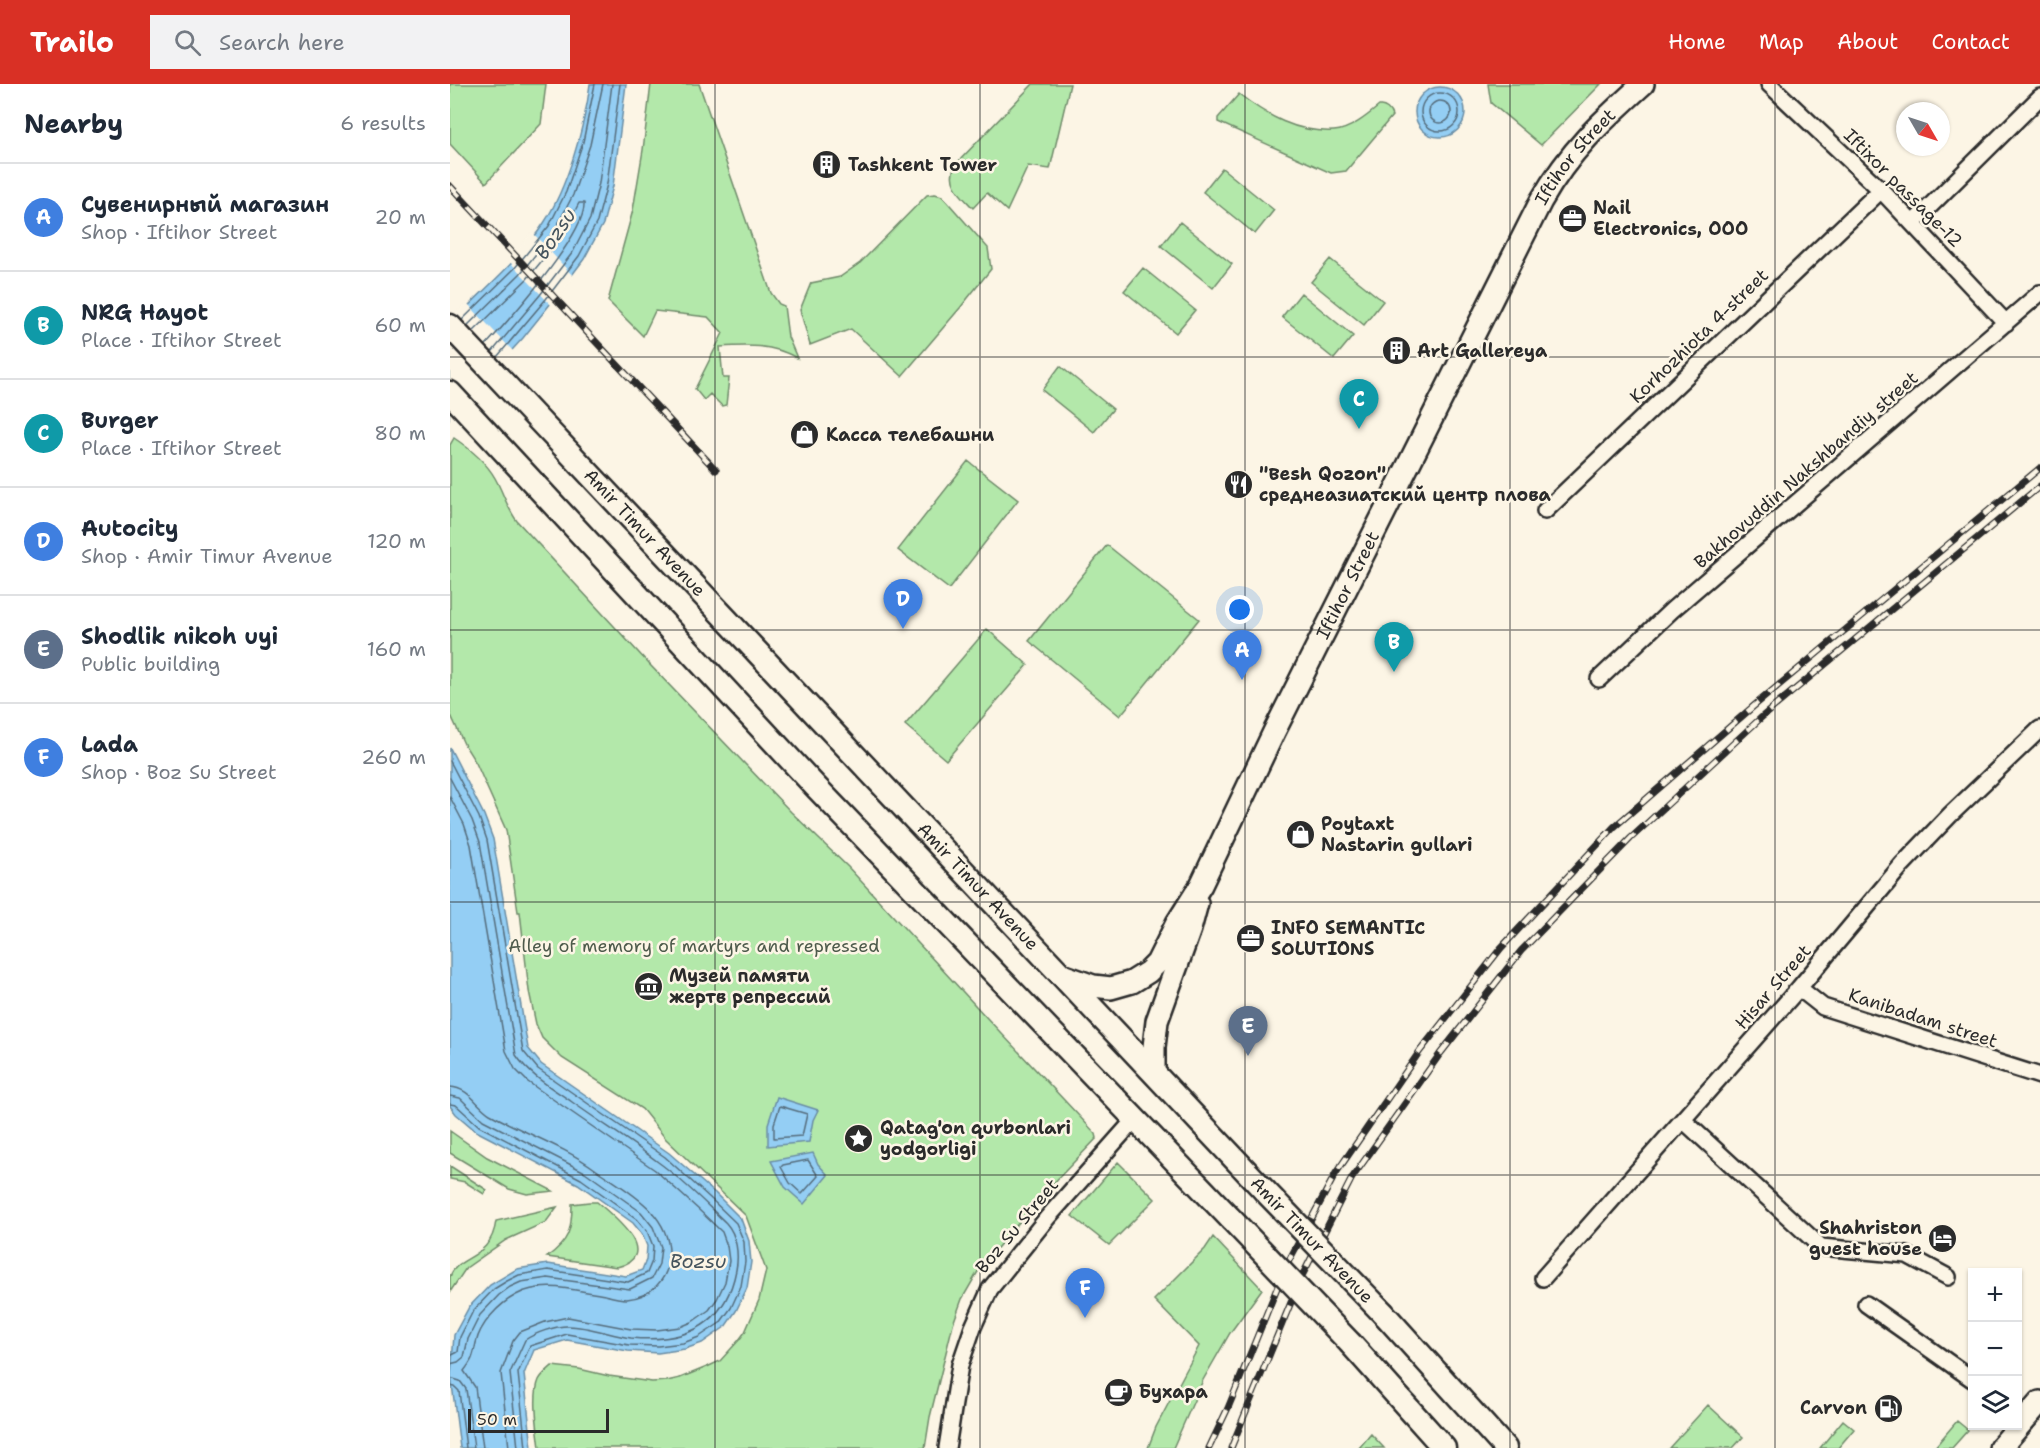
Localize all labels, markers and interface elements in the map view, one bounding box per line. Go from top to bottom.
search box [150,15,570,69]
text: Trailo [30,23,114,61]
icon: search [171,26,204,59]
text: Search here [219,28,345,57]
text: Home [1668,28,1726,56]
text: Map [1759,28,1804,56]
text: About [1837,28,1898,56]
text: Contact [1931,28,2010,56]
north arrow [1896,102,1950,156]
street label: Iftihor Street [1529,103,1621,209]
text: Nearby [24,106,123,141]
text: 6 results [340,110,426,136]
street label: Iftixor passage-12 [1838,123,1968,253]
building icon: Tashkent Tower [811,149,843,181]
place label: Tashkent Tower [848,153,998,177]
text: Сувенирный магазин [81,190,329,219]
place label: Nail Electronics, ООО [1593,196,1748,241]
office icon: Nail Electronics, ООО [1556,202,1588,234]
water label: Bozsu [528,203,582,265]
text: A [36,204,51,230]
text: 20 m [375,204,426,230]
text: Shop · Iftihor Street [81,219,277,245]
street label: Korhozhiota 4-street [1624,263,1774,409]
text: NRG Hayot [81,298,208,327]
text: B [37,312,50,338]
text: 60 m [374,312,426,338]
text: Place · Iftihor Street [81,327,282,353]
building icon: Art Gallereya [1380,335,1412,367]
place label: Art Gallereya [1417,339,1548,363]
street label: Bakhovuddin Nakshbandiy street [1689,366,1923,574]
pin: C [1340,380,1378,429]
text: Burger [81,406,159,435]
shop icon: Касса телебашни [789,419,821,451]
text: C [37,420,50,446]
text: 80 m [374,420,426,446]
place label: Касса телебашни [826,423,995,447]
text: Place · Iftihor Street [81,435,282,461]
place label: "Besh Qozon" среднеазиатский центр плова [1259,462,1552,507]
street label: Amir Timur Avenue [579,464,711,602]
restaurant icon: "Besh Qozon" среднеазиатский центр плова [1222,468,1254,500]
text: Autocity [81,514,179,543]
street label: Iftihor Street [1311,527,1385,643]
text: D [36,528,51,554]
text: 120 m [367,528,426,554]
text: Shop · Amir Timur Avenue [81,543,333,569]
pin: D [884,580,922,629]
your location [1225,595,1254,624]
text: Shodlik nikoh uyi [81,622,278,651]
pin: B [1374,622,1414,672]
pin: A [1222,630,1262,680]
text: E [37,636,50,662]
text: 160 m [367,636,426,662]
text: Public building [81,651,220,677]
text: Lada [81,730,138,759]
text: F [38,744,49,770]
text: 260 m [361,744,426,770]
text: Shop · Boz Su Street [81,759,277,785]
place label: Poytaxt Nastarin gullari [1321,812,1472,857]
street label: Amir Timur Avenue [912,817,1044,956]
shop icon: Poytaxt Nastarin gullari [1284,818,1316,850]
place label: INFO SEMANTIC SOLUTIONS [1271,916,1425,961]
office icon: INFO SEMANTIC SOLUTIONS [1234,922,1266,954]
park label: Alley of memory of martyrs and repressed [508,934,880,958]
street label: Hisar Street [1730,939,1817,1034]
place label: Музей памяти жертв репрессий [669,964,831,1009]
museum icon: Музей памяти жертв репрессий [632,970,664,1002]
street label: Kanibadam street [1845,983,2001,1053]
pin: E [1228,1006,1268,1056]
place label: Qatag'on qurbonlari yodgorligi [880,1116,1071,1161]
place icon: Qatag'on qurbonlari yodgorligi [843,1122,875,1154]
street label: Amir Timur Avenue [1245,1172,1379,1308]
street label: Boz Su Street [970,1173,1064,1279]
place label: Shahriston guest house [1809,1216,1922,1261]
hotel icon: Shahriston guest house [1927,1222,1959,1254]
water label: Bozsu [670,1248,726,1274]
pin: F [1066,1268,1104,1318]
map controls [1968,1268,2022,1430]
button: + [1968,1268,2022,1322]
button: − [1968,1322,2022,1376]
cafe icon: Бухара [1102,1376,1134,1408]
button: layers [1968,1376,2022,1430]
place label: Бухара [1139,1380,1209,1404]
fuel station icon: Carvon [1872,1392,1904,1424]
place label: Carvon [1800,1396,1867,1420]
scale bar [468,1406,609,1434]
text: 50 m [477,1409,517,1430]

